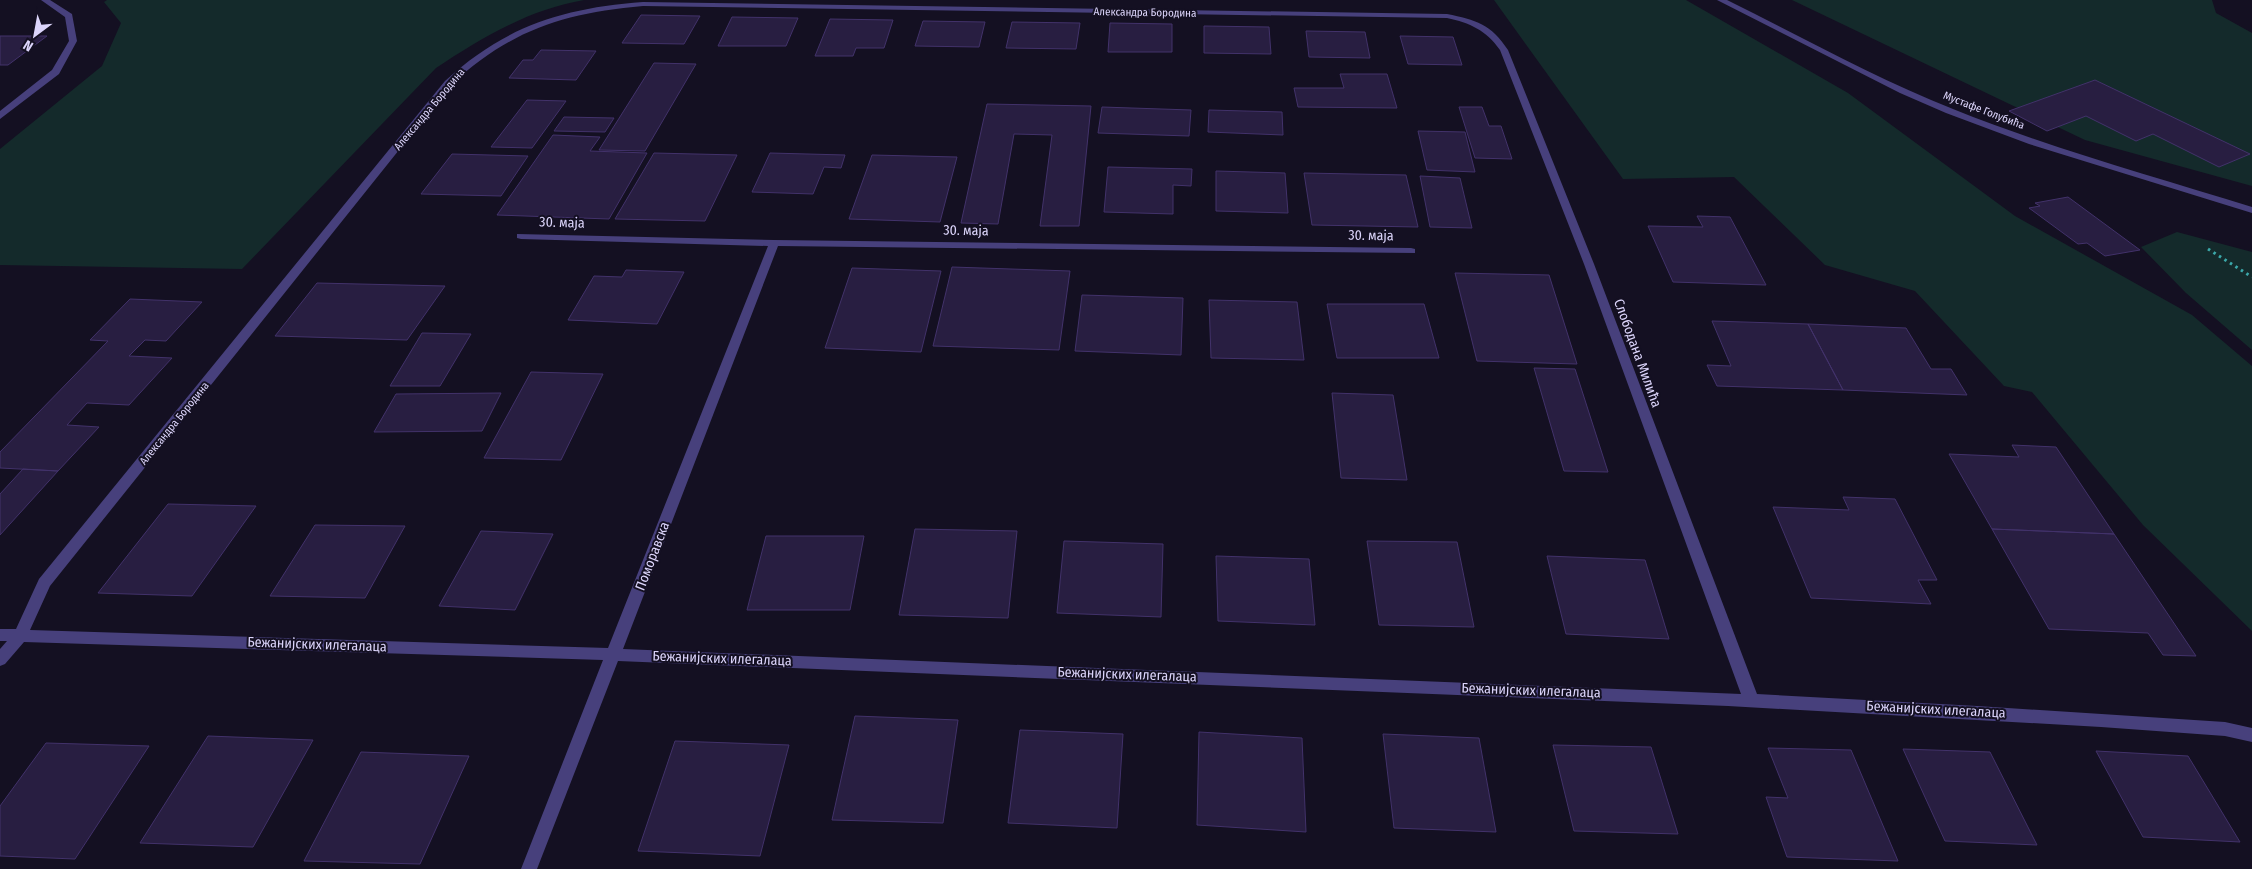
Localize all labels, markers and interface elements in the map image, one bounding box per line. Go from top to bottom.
street label: Александра Бородина [1093,5,1197,20]
north arrow [10,10,60,60]
text: N [20,36,36,55]
street label: Александра Бородина [391,66,467,153]
street label: Мустафе Голубића [1941,89,2026,132]
street label: 30. маја [539,213,585,232]
street label: 30. маја [943,222,989,239]
street label: 30. маја [1348,227,1394,244]
street label: Слободана Милића [1610,297,1665,410]
street label: Александра Бородина [137,379,212,467]
street label: Поморавска [632,519,673,593]
street label: Бежанијских илегалаца [247,634,387,655]
street label: Бежанијских илегалаца [652,648,792,669]
street label: Бежанијских илегалаца [1057,664,1197,685]
street label: Бежанијских илегалаца [1461,680,1601,701]
street label: Бежанијских илегалаца [1866,697,2006,722]

